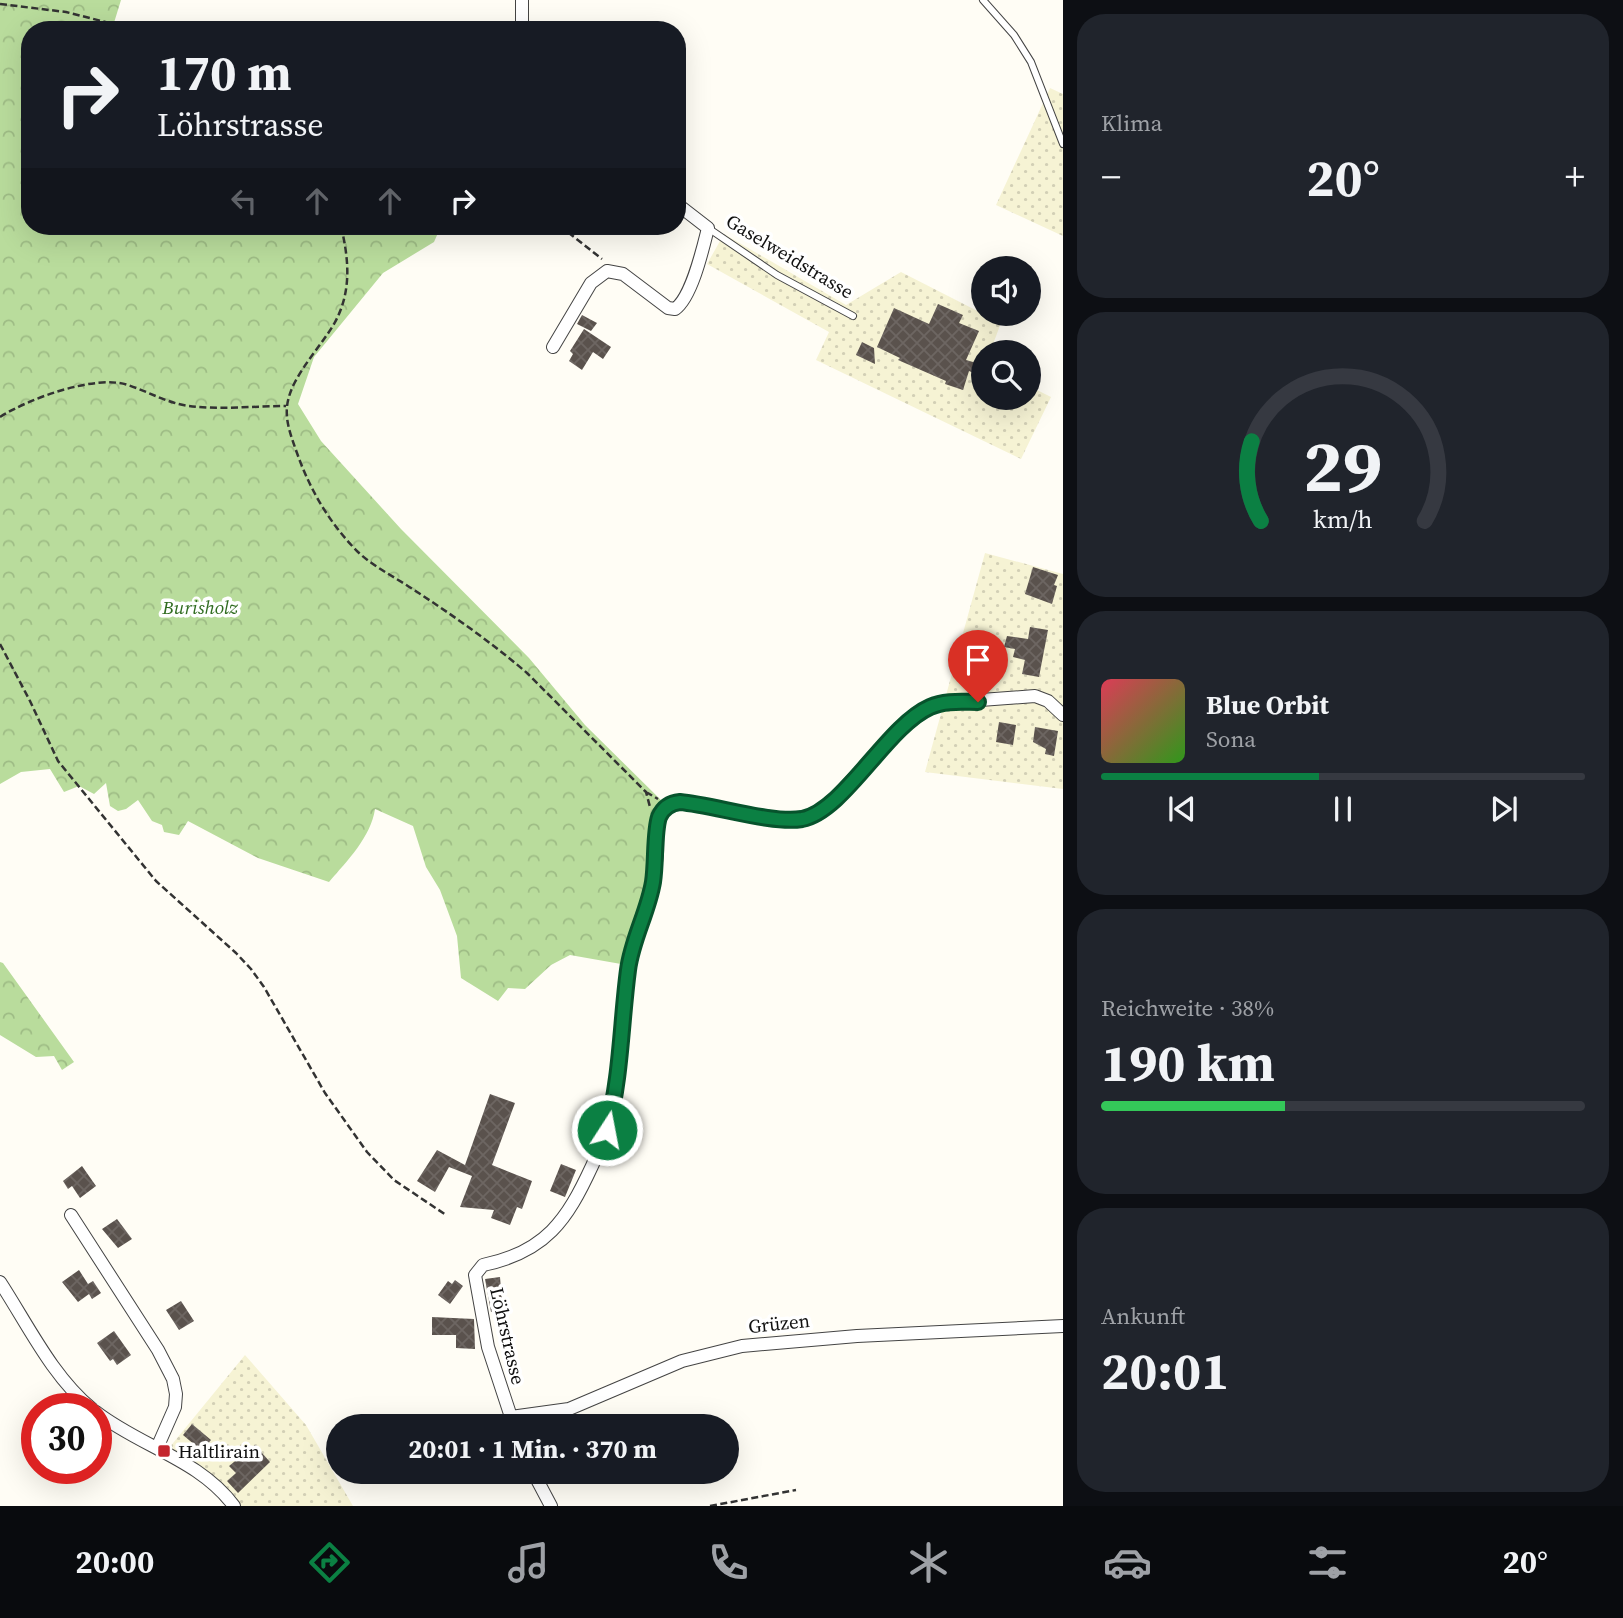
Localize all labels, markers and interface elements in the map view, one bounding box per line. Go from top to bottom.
text: 170 m [157,39,292,106]
icon: right [42,49,133,140]
text: Löhrstrasse [157,103,324,147]
text: Klima [1101,107,1162,139]
text: 20° [1306,142,1380,213]
text: − [1101,151,1121,203]
text: + [1565,151,1585,203]
icon: left [225,182,263,220]
icon: ahead [298,182,336,220]
icon: ahead [371,182,409,220]
icon: right [444,182,482,220]
street label: Gaselweidstrasse [721,208,859,304]
map controls [971,256,1041,410]
button: sound [971,256,1041,326]
button: search [971,340,1041,410]
text: 29 [1304,416,1382,515]
text: km/h [1313,501,1373,535]
park label: Burisholz [161,594,239,620]
pin [948,630,1008,702]
icon: arrive [959,641,997,679]
text: Blue Orbit [1206,687,1329,723]
text: Sona [1206,723,1256,755]
icon: previous [1163,790,1201,828]
icon: pause [1324,790,1362,828]
icon: next [1485,790,1523,828]
text: Reichweite · 38% [1101,992,1274,1024]
text: 190 km [1101,1027,1275,1098]
position arrow [570,1093,644,1167]
street label: Löhrstrasse [484,1285,532,1387]
text: Ankunft [1101,1300,1185,1332]
street label: Grüzen [747,1307,811,1339]
text: 20:01 [1101,1335,1229,1406]
speed limit sign: 30 [21,1393,112,1484]
text: 20:01 · 1 Min. · 370 m [408,1431,657,1467]
place label: Haltlirain [178,1438,260,1464]
marker: Haltlirain [156,1443,172,1459]
icon: directions [305,1538,354,1587]
icon: music [504,1538,553,1587]
icon: phone [704,1538,753,1587]
icon: climate [904,1538,953,1587]
icon: car [1103,1538,1152,1587]
icon: filters [1303,1538,1352,1587]
text: 20:00 [75,1540,154,1584]
text: 20° [1502,1540,1548,1584]

